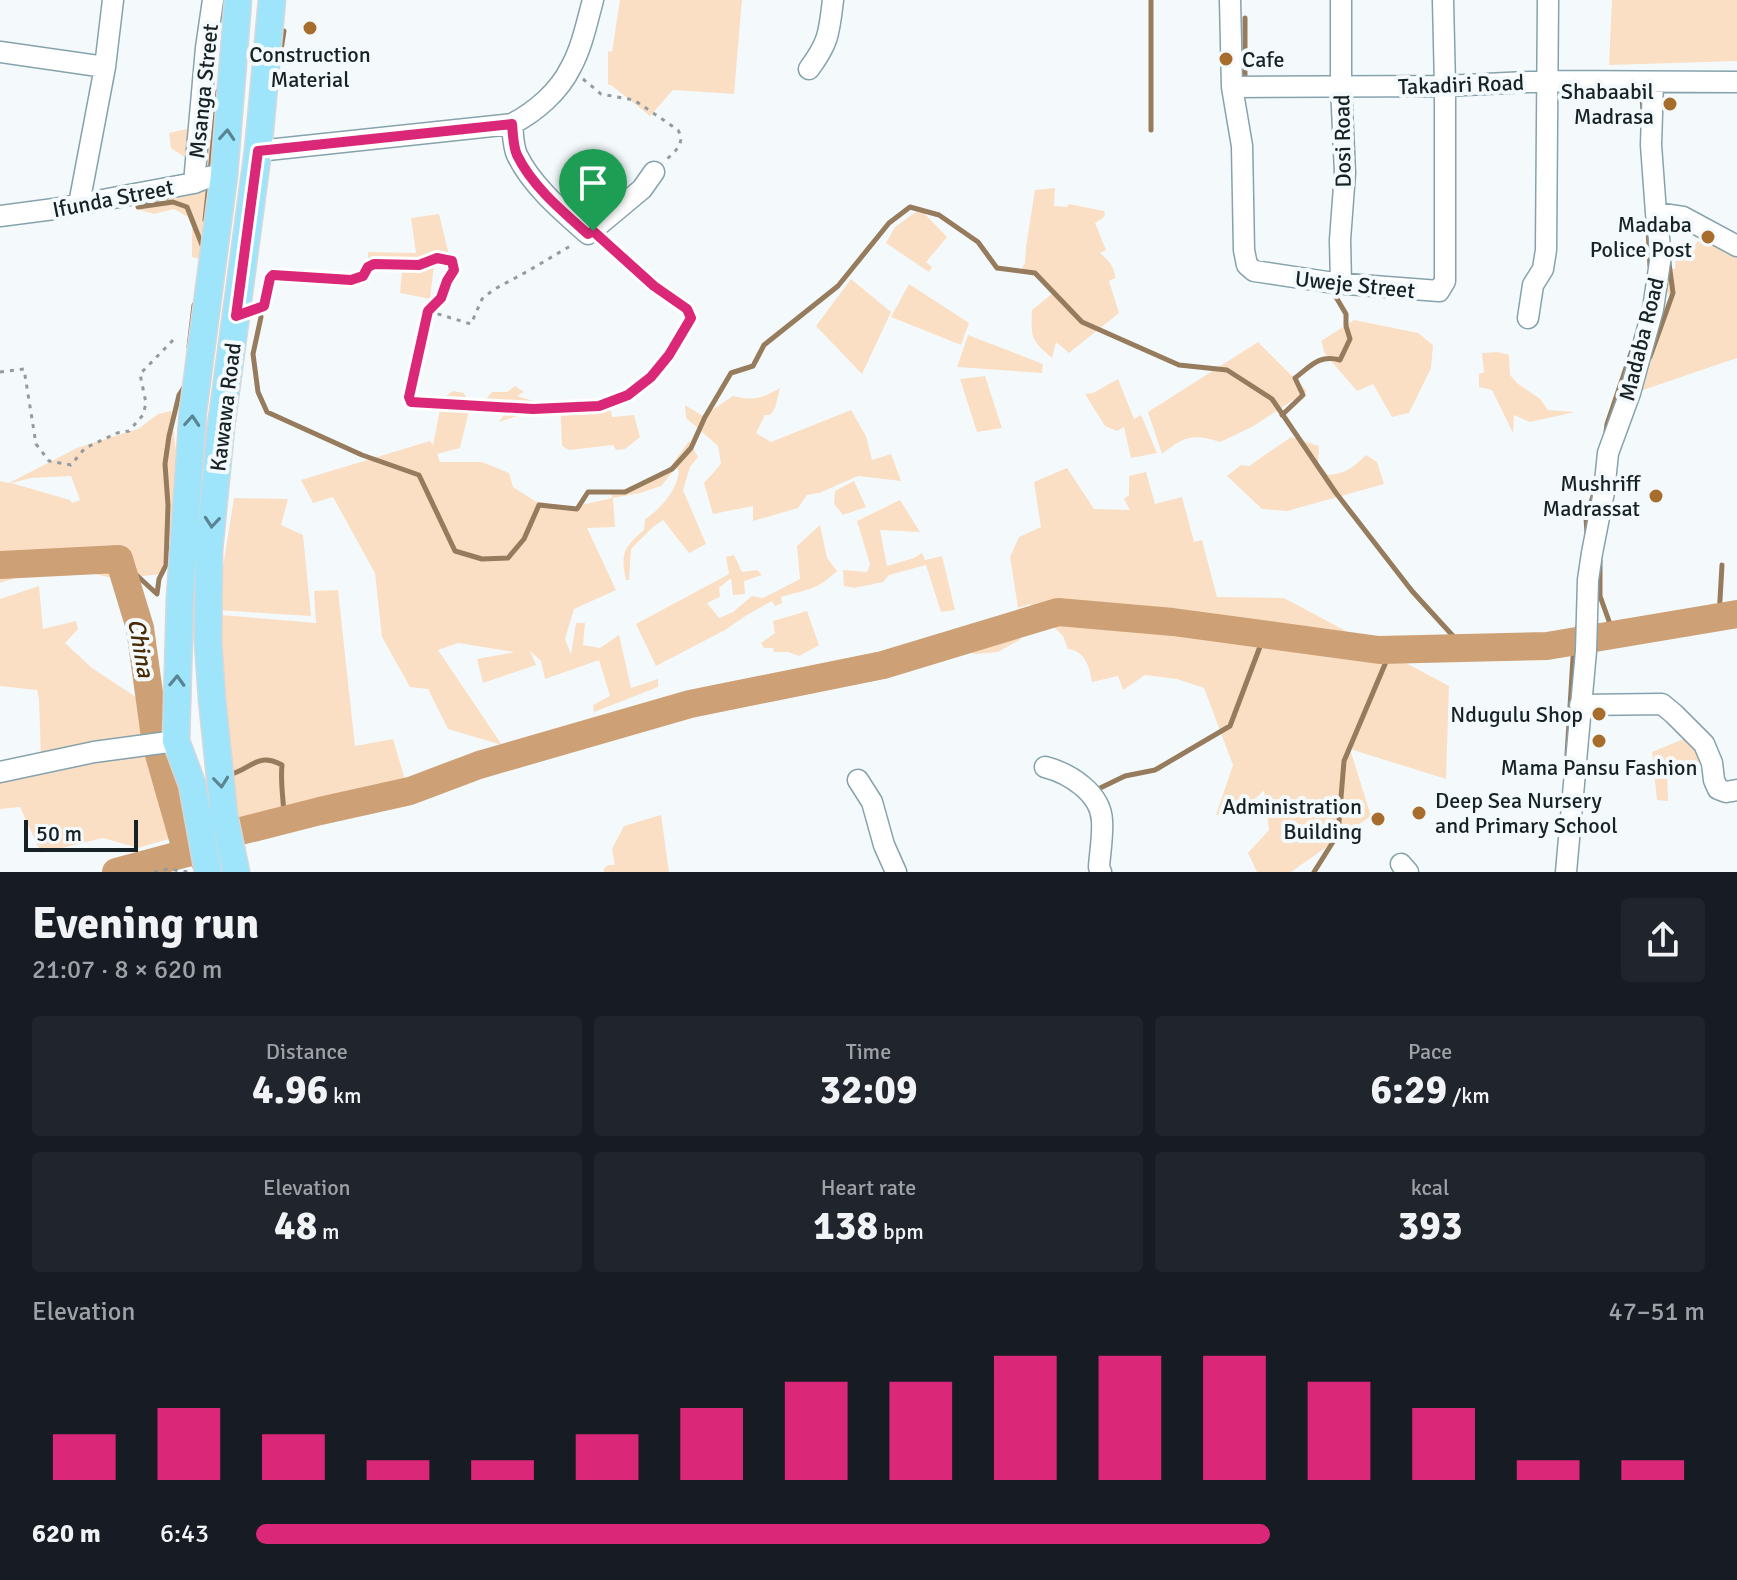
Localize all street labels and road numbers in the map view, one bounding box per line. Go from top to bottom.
street label: Msanga Street [183,22,224,160]
street label: Takadiri Road [1397,69,1525,100]
street label: Dosi Road [1328,94,1357,188]
street label: Ifunda Street [50,173,176,223]
street label: Uweje Street [1294,265,1417,304]
street label: Madaba Road [1613,275,1670,404]
street label: Kawawa Road [204,341,247,473]

